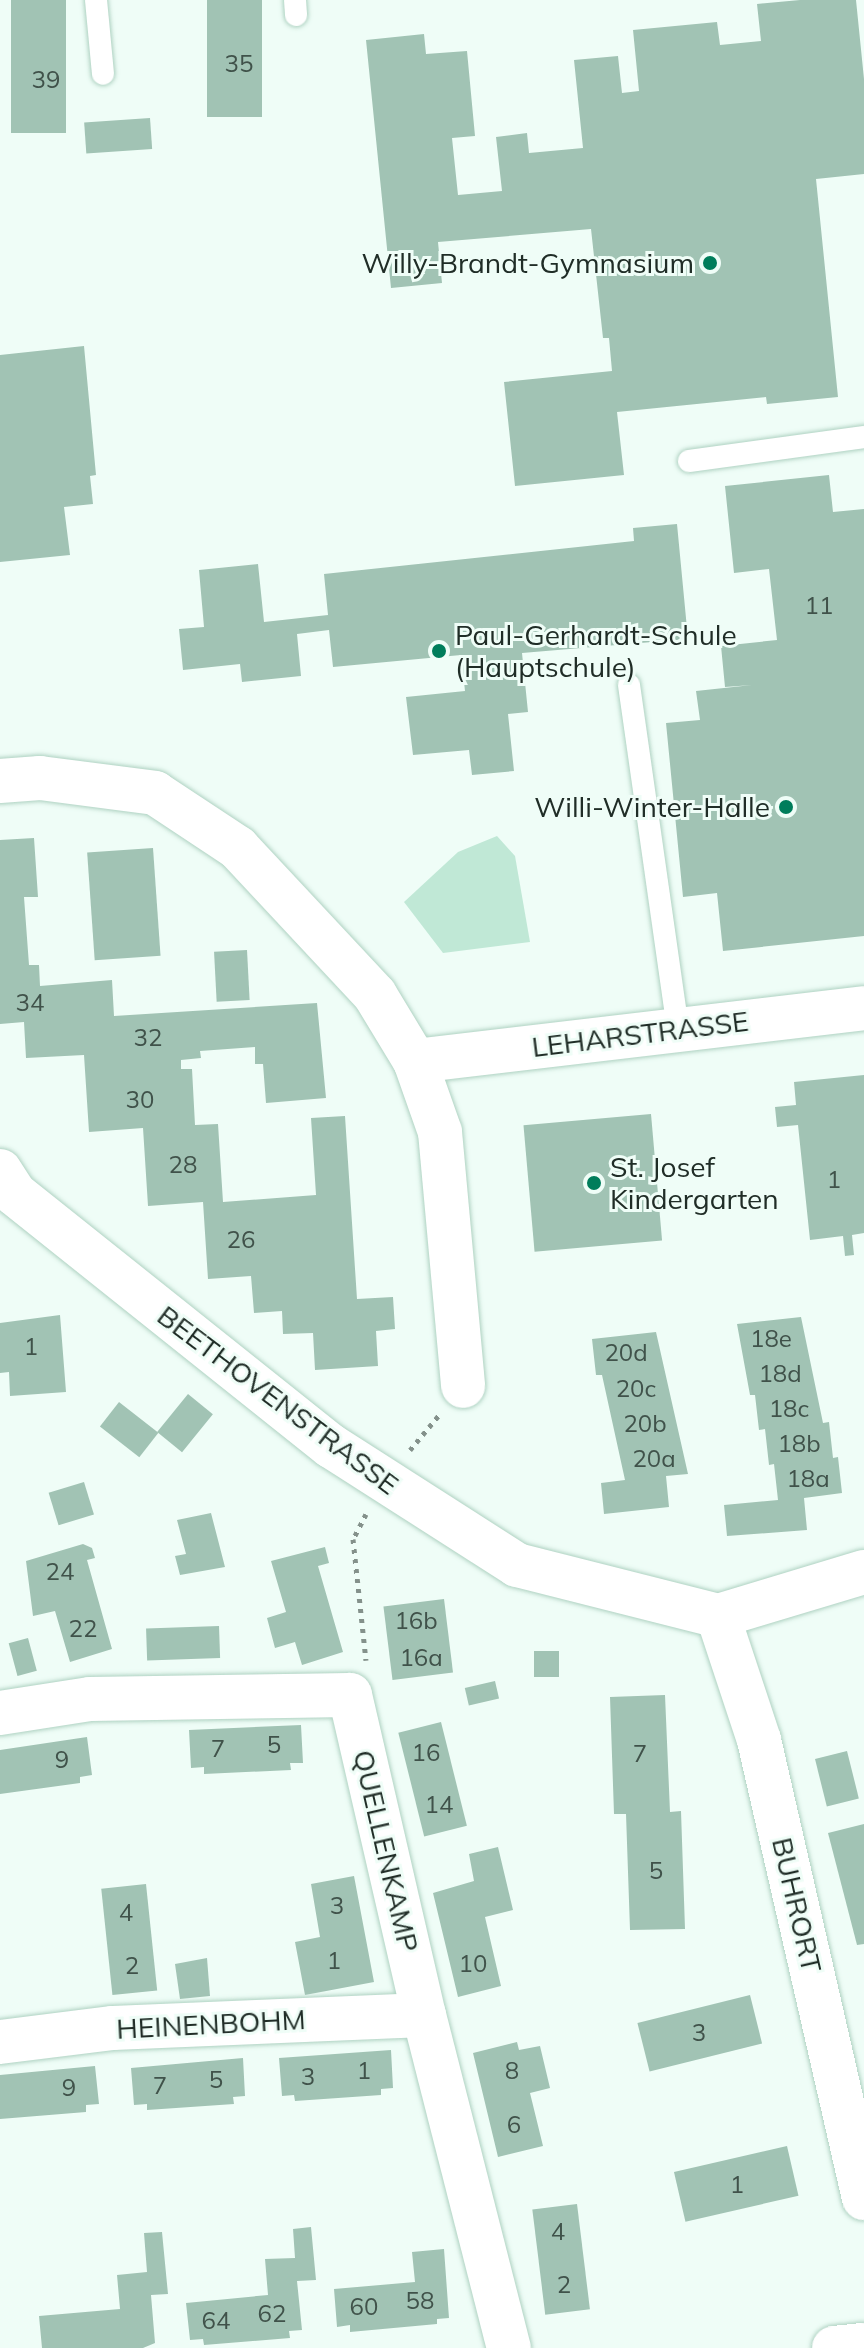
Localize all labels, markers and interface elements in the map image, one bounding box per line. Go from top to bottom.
house number: 35 [225,50,253,78]
house number: 39 [32,66,60,94]
place label: Willy-Brandt-Gymnasium [362,246,694,280]
marker: Willy-Brandt-Gymnasium [701,254,719,272]
house number: 11 [805,592,833,620]
place label: Paul-Gerhardt-Schule (Hauptschule) [455,618,737,684]
marker: Paul-Gerhardt-Schule (Hauptschule) [430,642,448,660]
place label: Willi-Winter-Halle [534,790,770,824]
marker: Willi-Winter-Halle [777,798,795,816]
house number: 34 [16,989,44,1017]
street label: LEHARSTRASSE [530,1004,750,1064]
house number: 32 [134,1024,162,1052]
house number: 30 [126,1086,154,1114]
place label: St. Josef Kindergarten [610,1150,779,1216]
house number: 28 [169,1151,197,1179]
house number: 1 [827,1166,841,1194]
marker: St. Josef Kindergarten [585,1174,603,1192]
house number: 26 [227,1226,255,1254]
street label: BEETHOVENSTRASSE [151,1298,405,1502]
house number: 18e [750,1325,792,1353]
house number: 1 [24,1333,38,1361]
house number: 20d [604,1339,648,1367]
house number: 18d [758,1360,802,1388]
house number: 20c [616,1375,656,1403]
house number: 18c [769,1395,809,1423]
house number: 20b [623,1410,667,1438]
house number: 18b [777,1430,821,1458]
house number: 20a [632,1445,676,1473]
house number: 18a [786,1465,830,1493]
house number: 24 [46,1558,74,1586]
house number: 16b [394,1607,438,1635]
house number: 22 [69,1615,97,1643]
house number: 16a [399,1644,443,1672]
house number: 5 [267,1731,281,1759]
house number: 7 [211,1735,225,1763]
house number: 16 [412,1739,440,1767]
house number: 7 [633,1740,647,1768]
house number: 9 [55,1746,69,1774]
street label: QUELLENKAMP [346,1747,426,1955]
house number: 14 [425,1791,453,1819]
street label: BUHRORT [765,1834,829,1976]
house number: 5 [649,1857,663,1885]
house number: 3 [330,1892,344,1920]
house number: 4 [119,1899,133,1927]
house number: 1 [327,1947,341,1975]
house number: 10 [459,1950,487,1978]
house number: 2 [125,1952,139,1980]
street label: HEINENBOHM [115,2002,307,2046]
house number: 3 [692,2019,706,2047]
house number: 1 [357,2057,371,2085]
house number: 8 [505,2057,519,2085]
house number: 3 [301,2063,315,2091]
house number: 5 [209,2066,223,2094]
house number: 7 [153,2072,167,2100]
house number: 9 [62,2074,76,2102]
house number: 6 [507,2111,521,2139]
house number: 1 [730,2171,744,2199]
house number: 4 [551,2218,565,2246]
house number: 2 [557,2271,571,2299]
house number: 58 [406,2287,434,2315]
house number: 60 [350,2293,378,2321]
house number: 62 [258,2300,286,2328]
house number: 64 [202,2307,230,2335]

